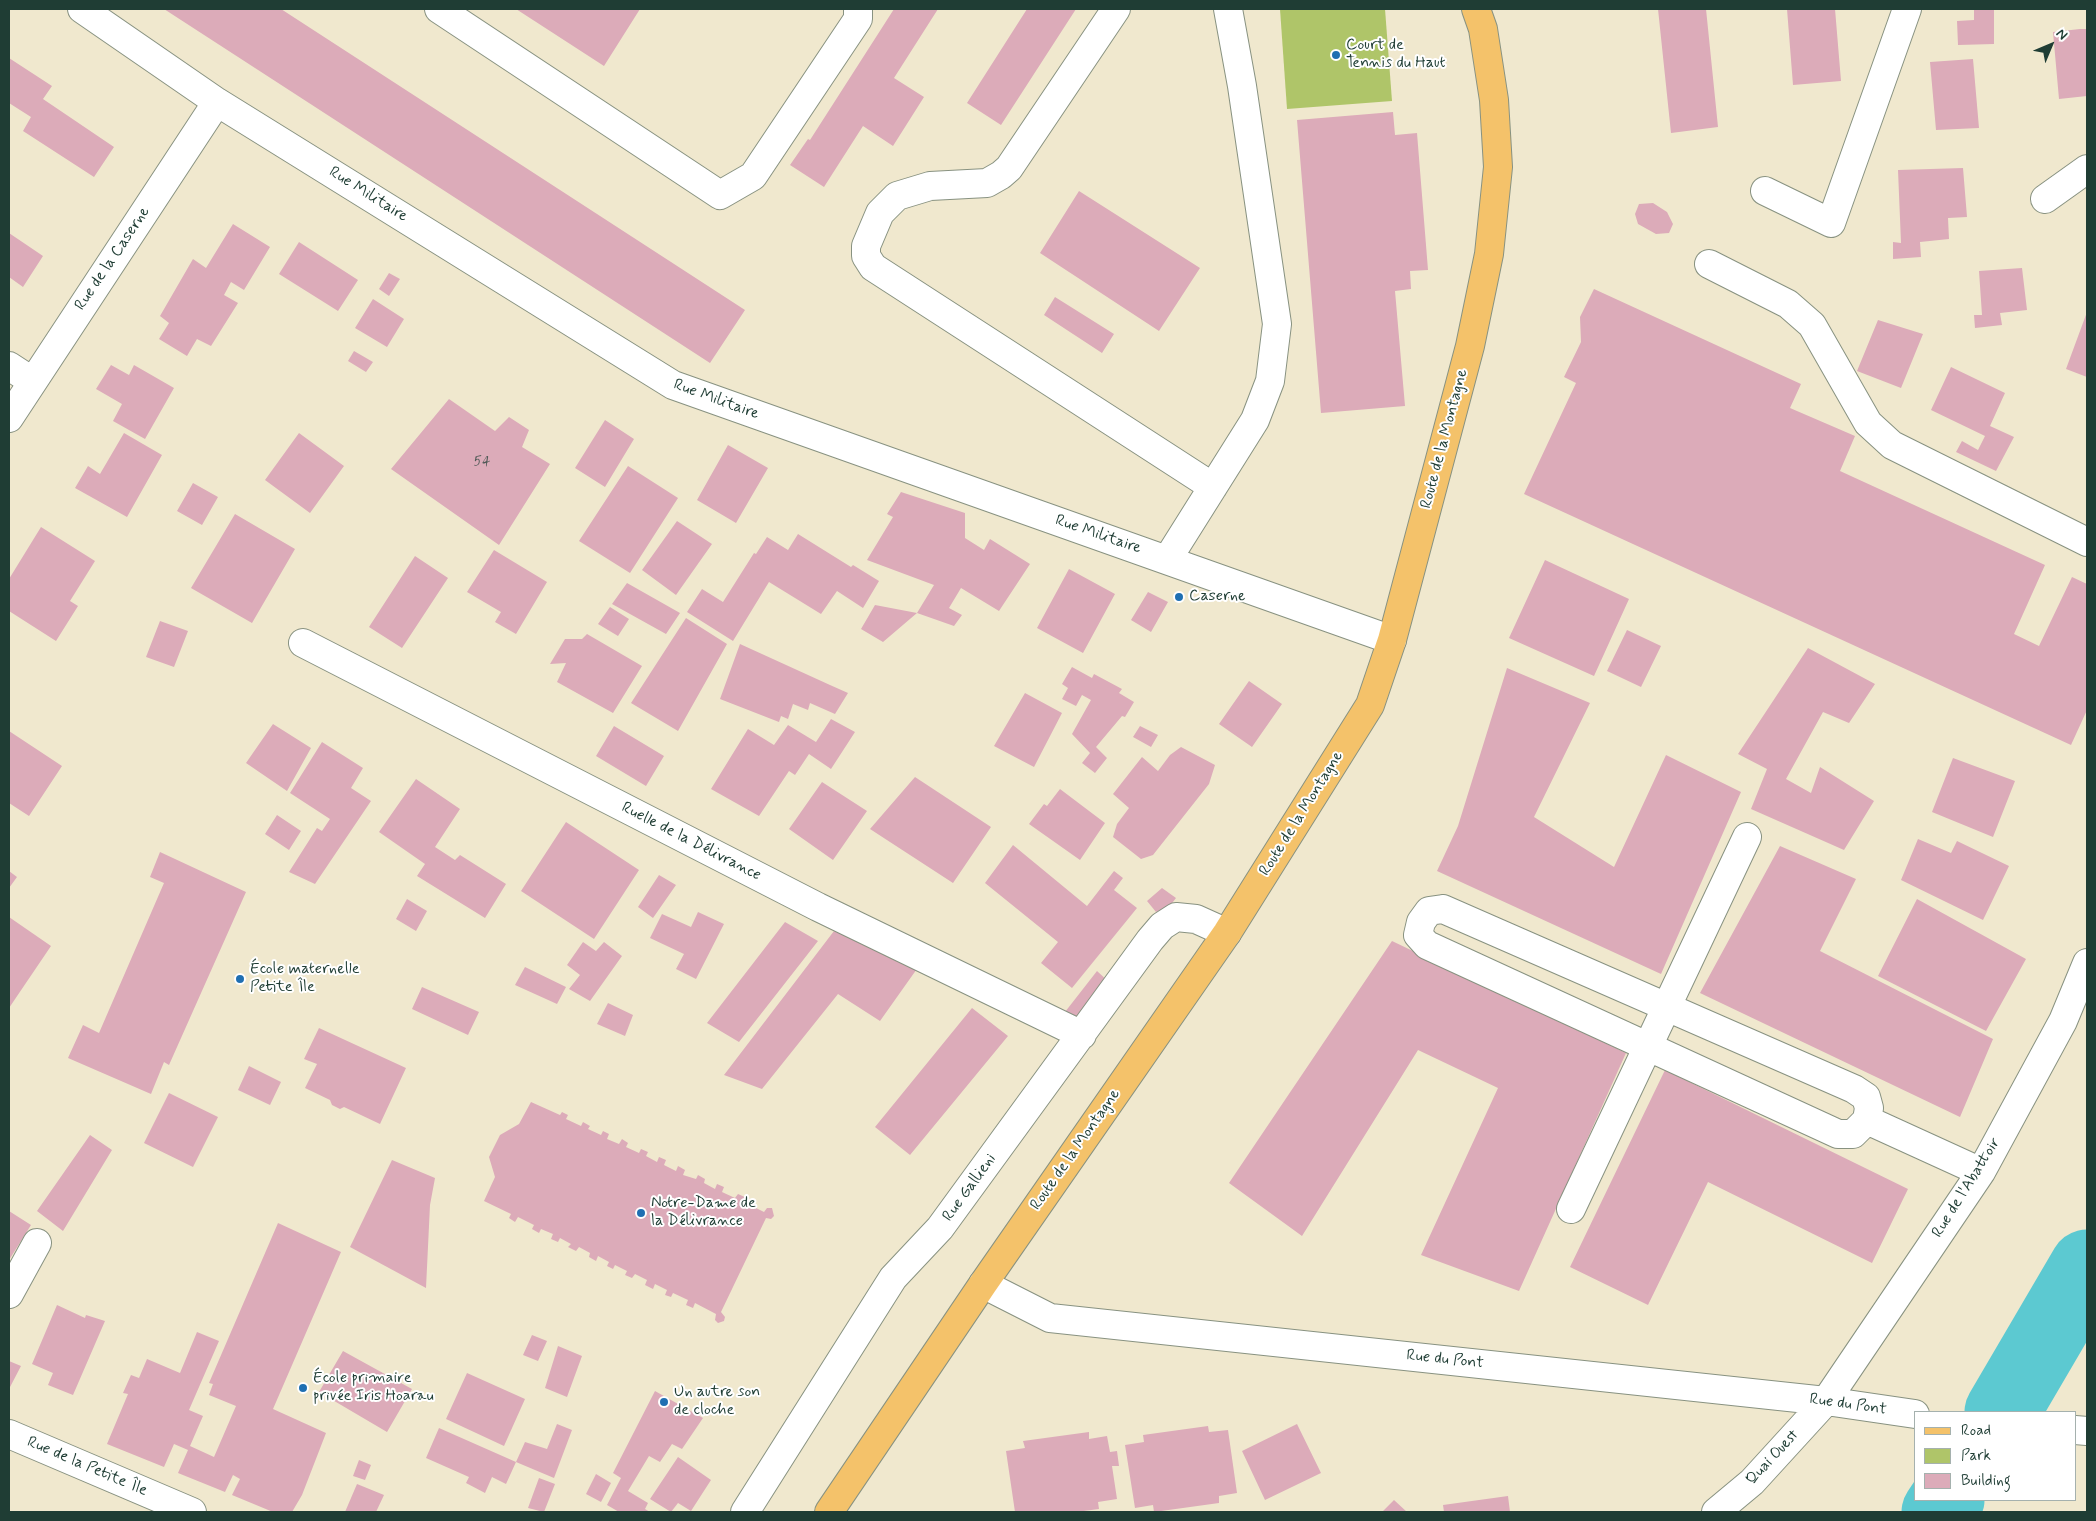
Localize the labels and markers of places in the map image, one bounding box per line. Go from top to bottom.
place label: Court de Tennis du Haut [1346,36,1445,74]
marker: Court de Tennis du Haut [1330,49,1342,61]
place label: Caserne [1189,587,1246,607]
marker: Caserne [1173,591,1185,603]
place label: École maternelle Petite Île [250,960,360,998]
marker: École maternelle Petite Île [234,973,246,985]
place label: Notre-Dame de la Délivrance [651,1194,756,1232]
marker: Notre-Dame de la Délivrance [635,1207,647,1219]
place label: École primaire privée Iris Hoarau [313,1369,434,1407]
marker: École primaire privée Iris Hoarau [297,1382,309,1394]
place label: Un autre son de cloche [674,1383,760,1421]
marker: Un autre son de cloche [658,1396,670,1408]

